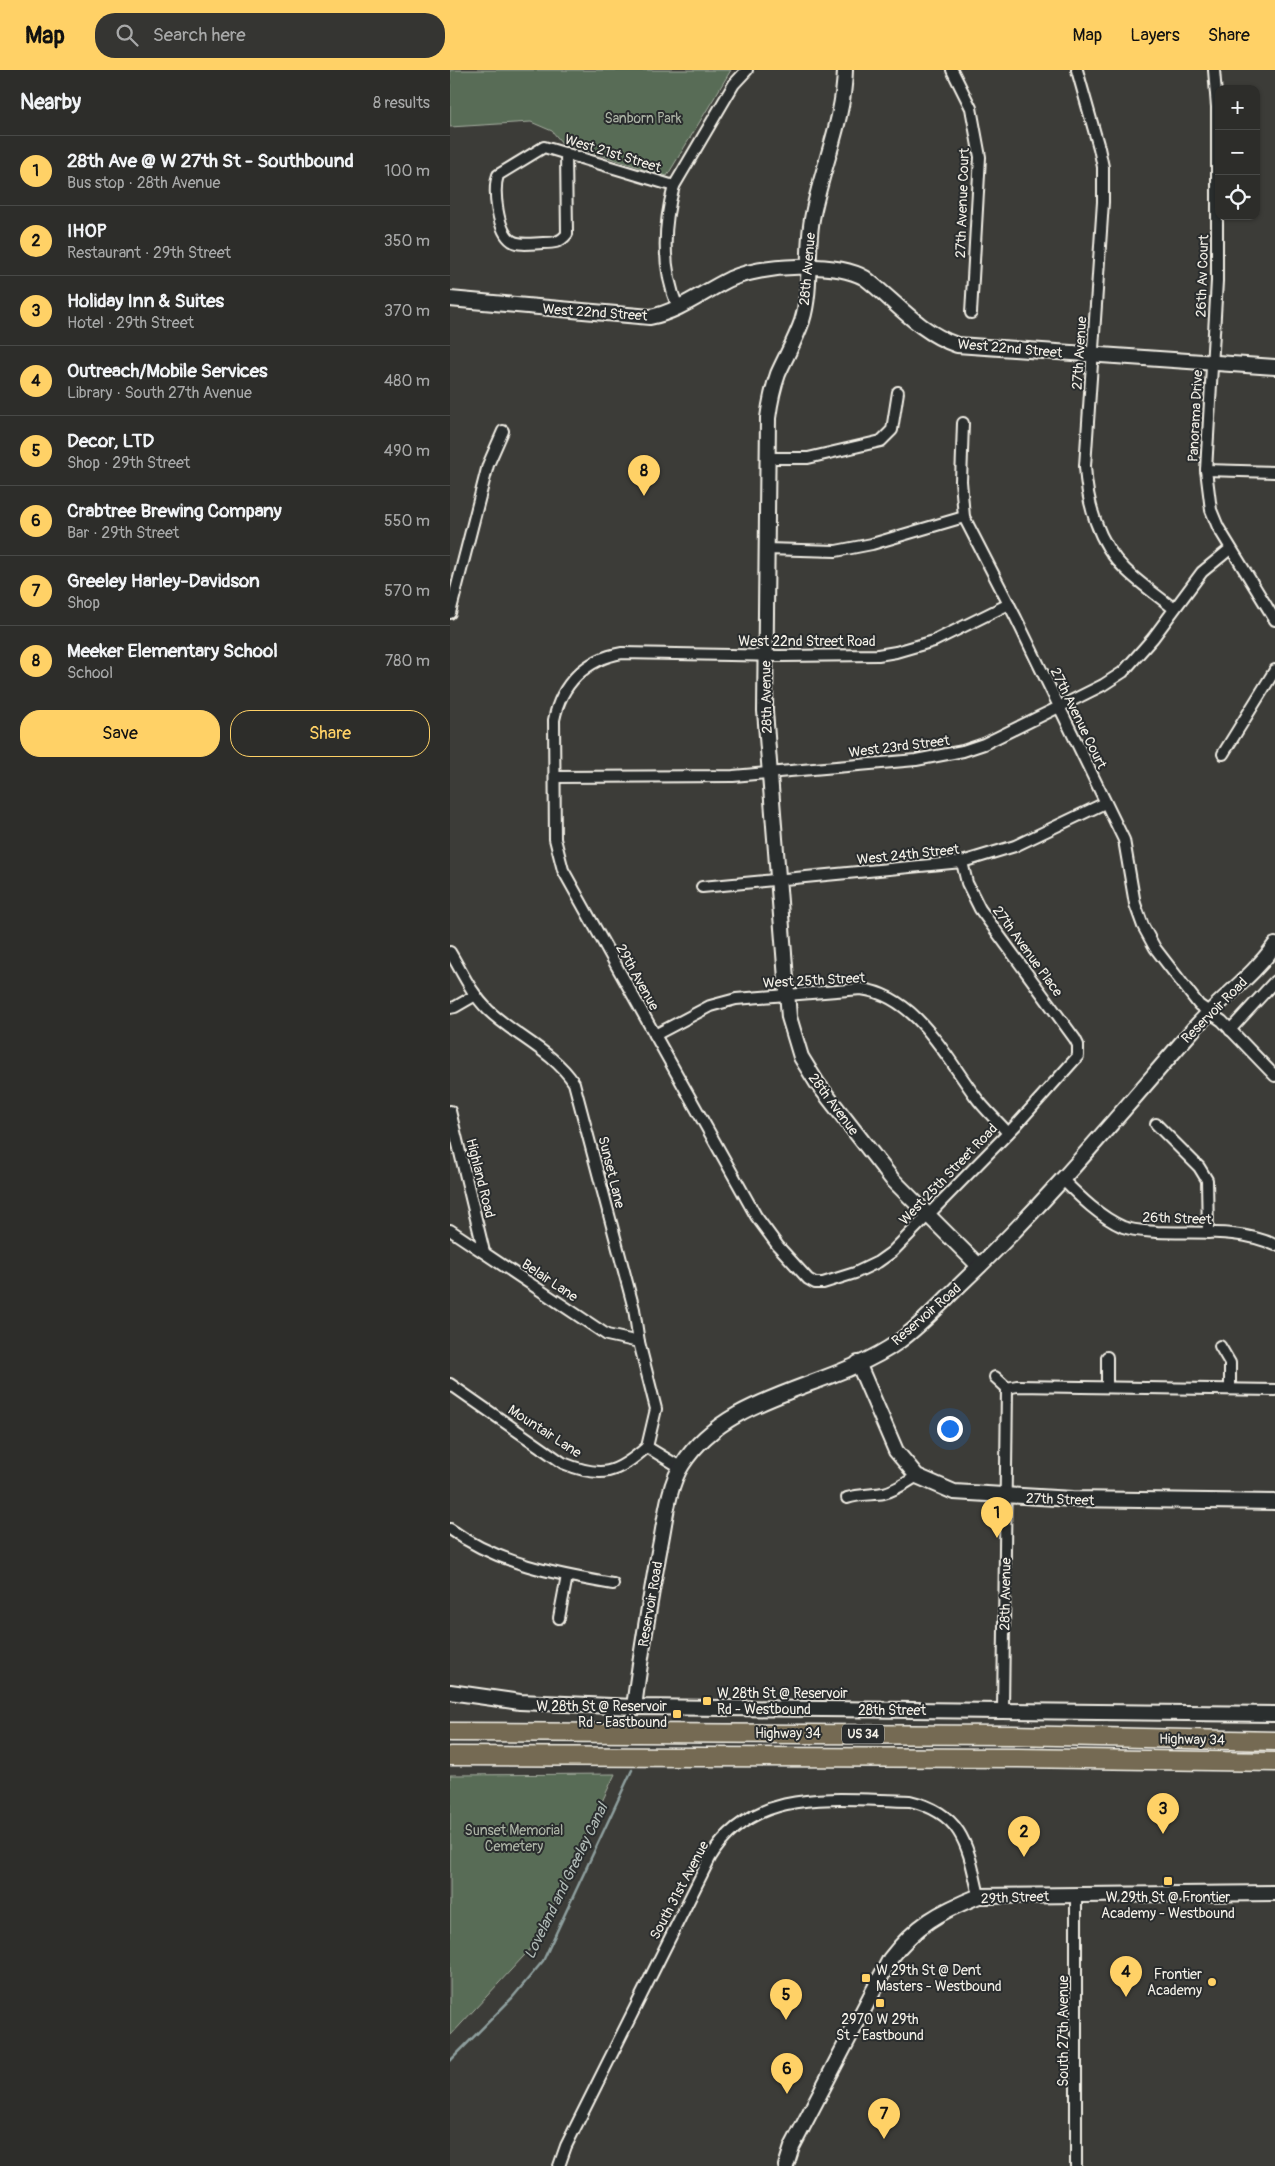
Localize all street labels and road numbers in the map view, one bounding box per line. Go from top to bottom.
street label: West 21st Street [563,131,663,176]
street label: 27th Avenue Court [952,147,973,258]
street label: 28th Avenue [796,232,819,306]
street label: 26th Av Court [1193,234,1212,318]
street label: West 22nd Street [542,300,648,325]
street label: 27th Avenue [1068,316,1091,390]
street label: West 22nd Street [957,335,1063,362]
street label: Panorama Drive [1185,369,1206,463]
street label: West 22nd Street Road [738,633,876,650]
street label: 28th Avenue [757,660,776,734]
street label: 27th Avenue Court [1047,665,1111,772]
street label: West 23rd Street [848,732,951,761]
street label: West 24th Street [856,841,960,868]
street label: 27th Avenue Place [989,903,1066,1000]
street label: 29th Avenue [612,941,663,1014]
street label: West 25th Street [762,969,866,992]
street label: Reservoir Road [1178,974,1251,1047]
street label: 28th Avenue [805,1070,862,1139]
street label: West 25th Street Road [896,1120,1001,1229]
street label: Sunset Lane [594,1134,629,1210]
street label: Highland Road [462,1137,499,1220]
street label: 26th Street [1142,1209,1212,1228]
street label: Belair Lane [518,1255,581,1305]
street label: Reservoir Road [888,1279,965,1349]
street label: Mountair Lane [505,1401,585,1461]
street label: 27th Street [1025,1490,1095,1509]
street label: 28th Avenue [996,1557,1015,1631]
street label: Reservoir Road [635,1560,666,1648]
street label: 28th Street [858,1702,926,1719]
street label: Highway 34 [755,1725,821,1742]
road number: US 34 [842,1725,884,1744]
street label: Highway 34 [1159,1730,1225,1749]
street label: South 31st Avenue [646,1838,713,1942]
street label: 29th Street [981,1888,1050,1907]
street label: South 27th Avenue [1055,1975,1072,2087]

